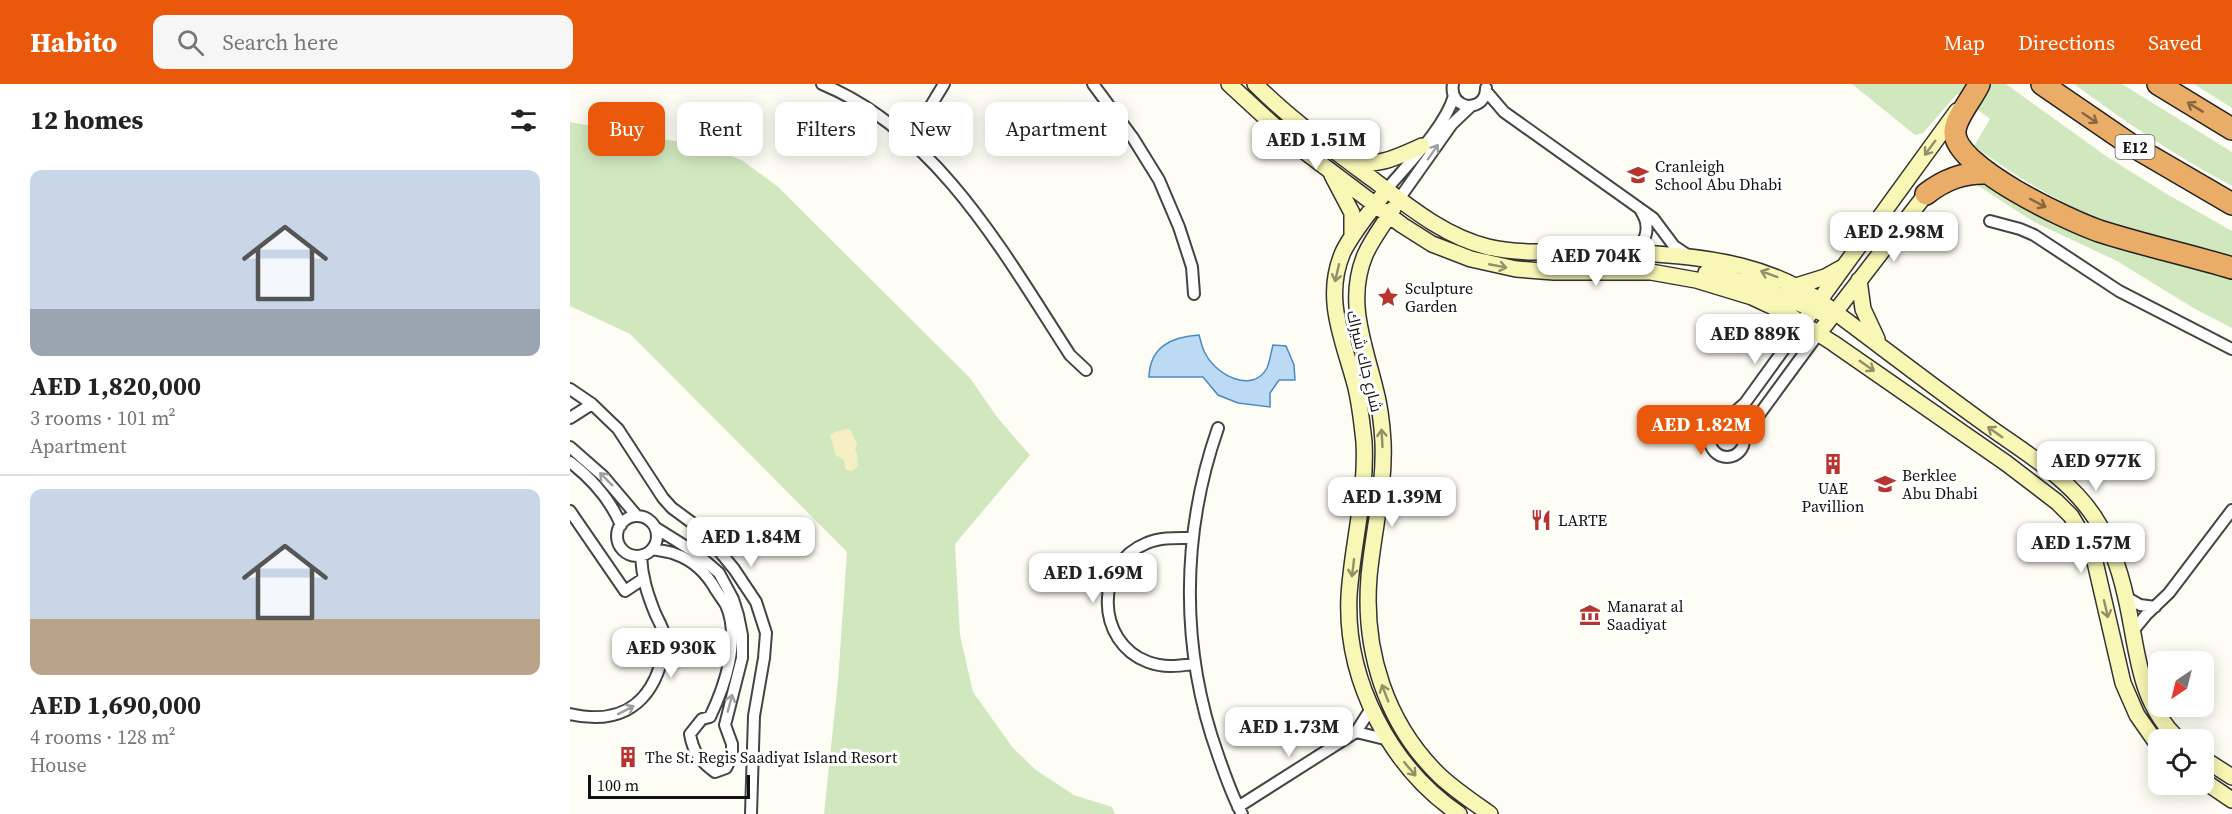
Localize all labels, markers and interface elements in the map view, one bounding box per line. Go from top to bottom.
search box [153,15,573,69]
text: Habito [30,23,117,61]
icon: search [174,26,207,59]
text: Search here [222,27,338,57]
text: Map [1944,28,1985,57]
text: Directions [2018,28,2115,57]
text: Saved [2148,28,2202,57]
one-way arrow [2186,101,2203,114]
text: 12 homes [30,102,143,138]
chip: Buy [588,102,665,156]
chip: Rent [677,102,763,156]
chip: Filters [775,102,877,156]
chip: New [889,102,973,156]
chip: Apartment [985,102,1128,156]
icon: filters [507,104,540,137]
one-way arrow [2082,112,2098,124]
pin: AED 1.51M [1247,120,1385,171]
text: AED 1.51M [1266,125,1366,153]
road number: E12 [2116,135,2154,159]
one-way arrow [1924,140,1936,156]
one-way arrow [1427,144,1439,160]
place label: Cranleigh School Abu Dhabi [1655,155,1782,195]
school or university icon: Cranleigh School Abu Dhabi [1626,163,1650,187]
one-way arrow [2029,197,2047,209]
icon: home [231,209,339,317]
pin: AED 2.98M [1825,212,1963,263]
text: AED 2.98M [1844,217,1944,245]
pin: AED 704K [1534,236,1658,287]
text: AED 704K [1551,241,1641,269]
one-way arrow [1488,261,1508,272]
one-way arrow [1331,263,1342,282]
one-way arrow [1760,268,1779,279]
place label: Sculpture Garden [1405,277,1473,317]
place icon: Sculpture Garden [1376,285,1400,309]
street label: شارع جاك شيراك [1341,308,1388,414]
pin: AED 889K [1693,314,1817,365]
text: AED 889K [1710,319,1800,347]
one-way arrow [1859,360,1875,372]
text: AED 1,820,000 [30,368,201,404]
text: 3 rooms · 101 m² [30,404,176,432]
pin: AED 1.82M [1632,405,1770,456]
text: AED 1.82M [1651,410,1751,438]
one-way arrow [1988,426,2004,438]
one-way arrow [1377,429,1388,449]
text: Apartment [30,432,127,460]
pin: AED 977K [2034,441,2158,492]
text: AED 977K [2051,446,2141,474]
building icon: UAE Pavillion [1821,452,1845,476]
place label: Berklee Abu Dhabi [1902,464,1978,504]
one-way arrow [598,472,613,487]
school or university icon: Berklee Abu Dhabi [1873,472,1897,496]
pin: AED 1.39M [1323,477,1461,528]
place label: UAE Pavillion [1802,477,1865,517]
text: AED 1.39M [1342,482,1442,510]
restaurant icon: LARTE [1529,508,1553,532]
place label: LARTE [1558,509,1608,531]
pin: AED 1.84M [682,517,820,568]
text: AED 1.84M [701,522,801,550]
pin: AED 1.57M [2012,523,2150,574]
icon: home [231,528,339,636]
text: AED 1.57M [2031,528,2131,556]
pin: AED 1.69M [1024,553,1162,604]
text: AED 1.69M [1043,558,1143,586]
one-way arrow [1347,558,1358,578]
place label: Manarat al Saadiyat [1607,595,1684,635]
one-way arrow [2101,599,2112,618]
museum icon: Manarat al Saadiyat [1578,603,1602,627]
pin: AED 930K [609,628,733,679]
text: AED 930K [626,633,716,661]
north arrow [2148,651,2214,717]
map controls [2148,651,2214,795]
one-way arrow [1379,684,1390,703]
text: AED 1,690,000 [30,687,201,723]
one-way arrow [724,694,736,713]
one-way arrow [617,703,635,715]
pin: AED 1.73M [1220,707,1358,758]
text: AED 1.73M [1239,712,1339,740]
text: 4 rooms · 128 m² [30,723,176,751]
button: locate [2148,729,2214,795]
building icon: The St. Regis Saadiyat Island Resort [616,745,640,769]
place label: The St. Regis Saadiyat Island Resort [645,746,898,768]
text: House [30,751,87,779]
one-way arrow [1403,761,1416,777]
scale bar [588,772,750,800]
text: 100 m [597,774,639,796]

